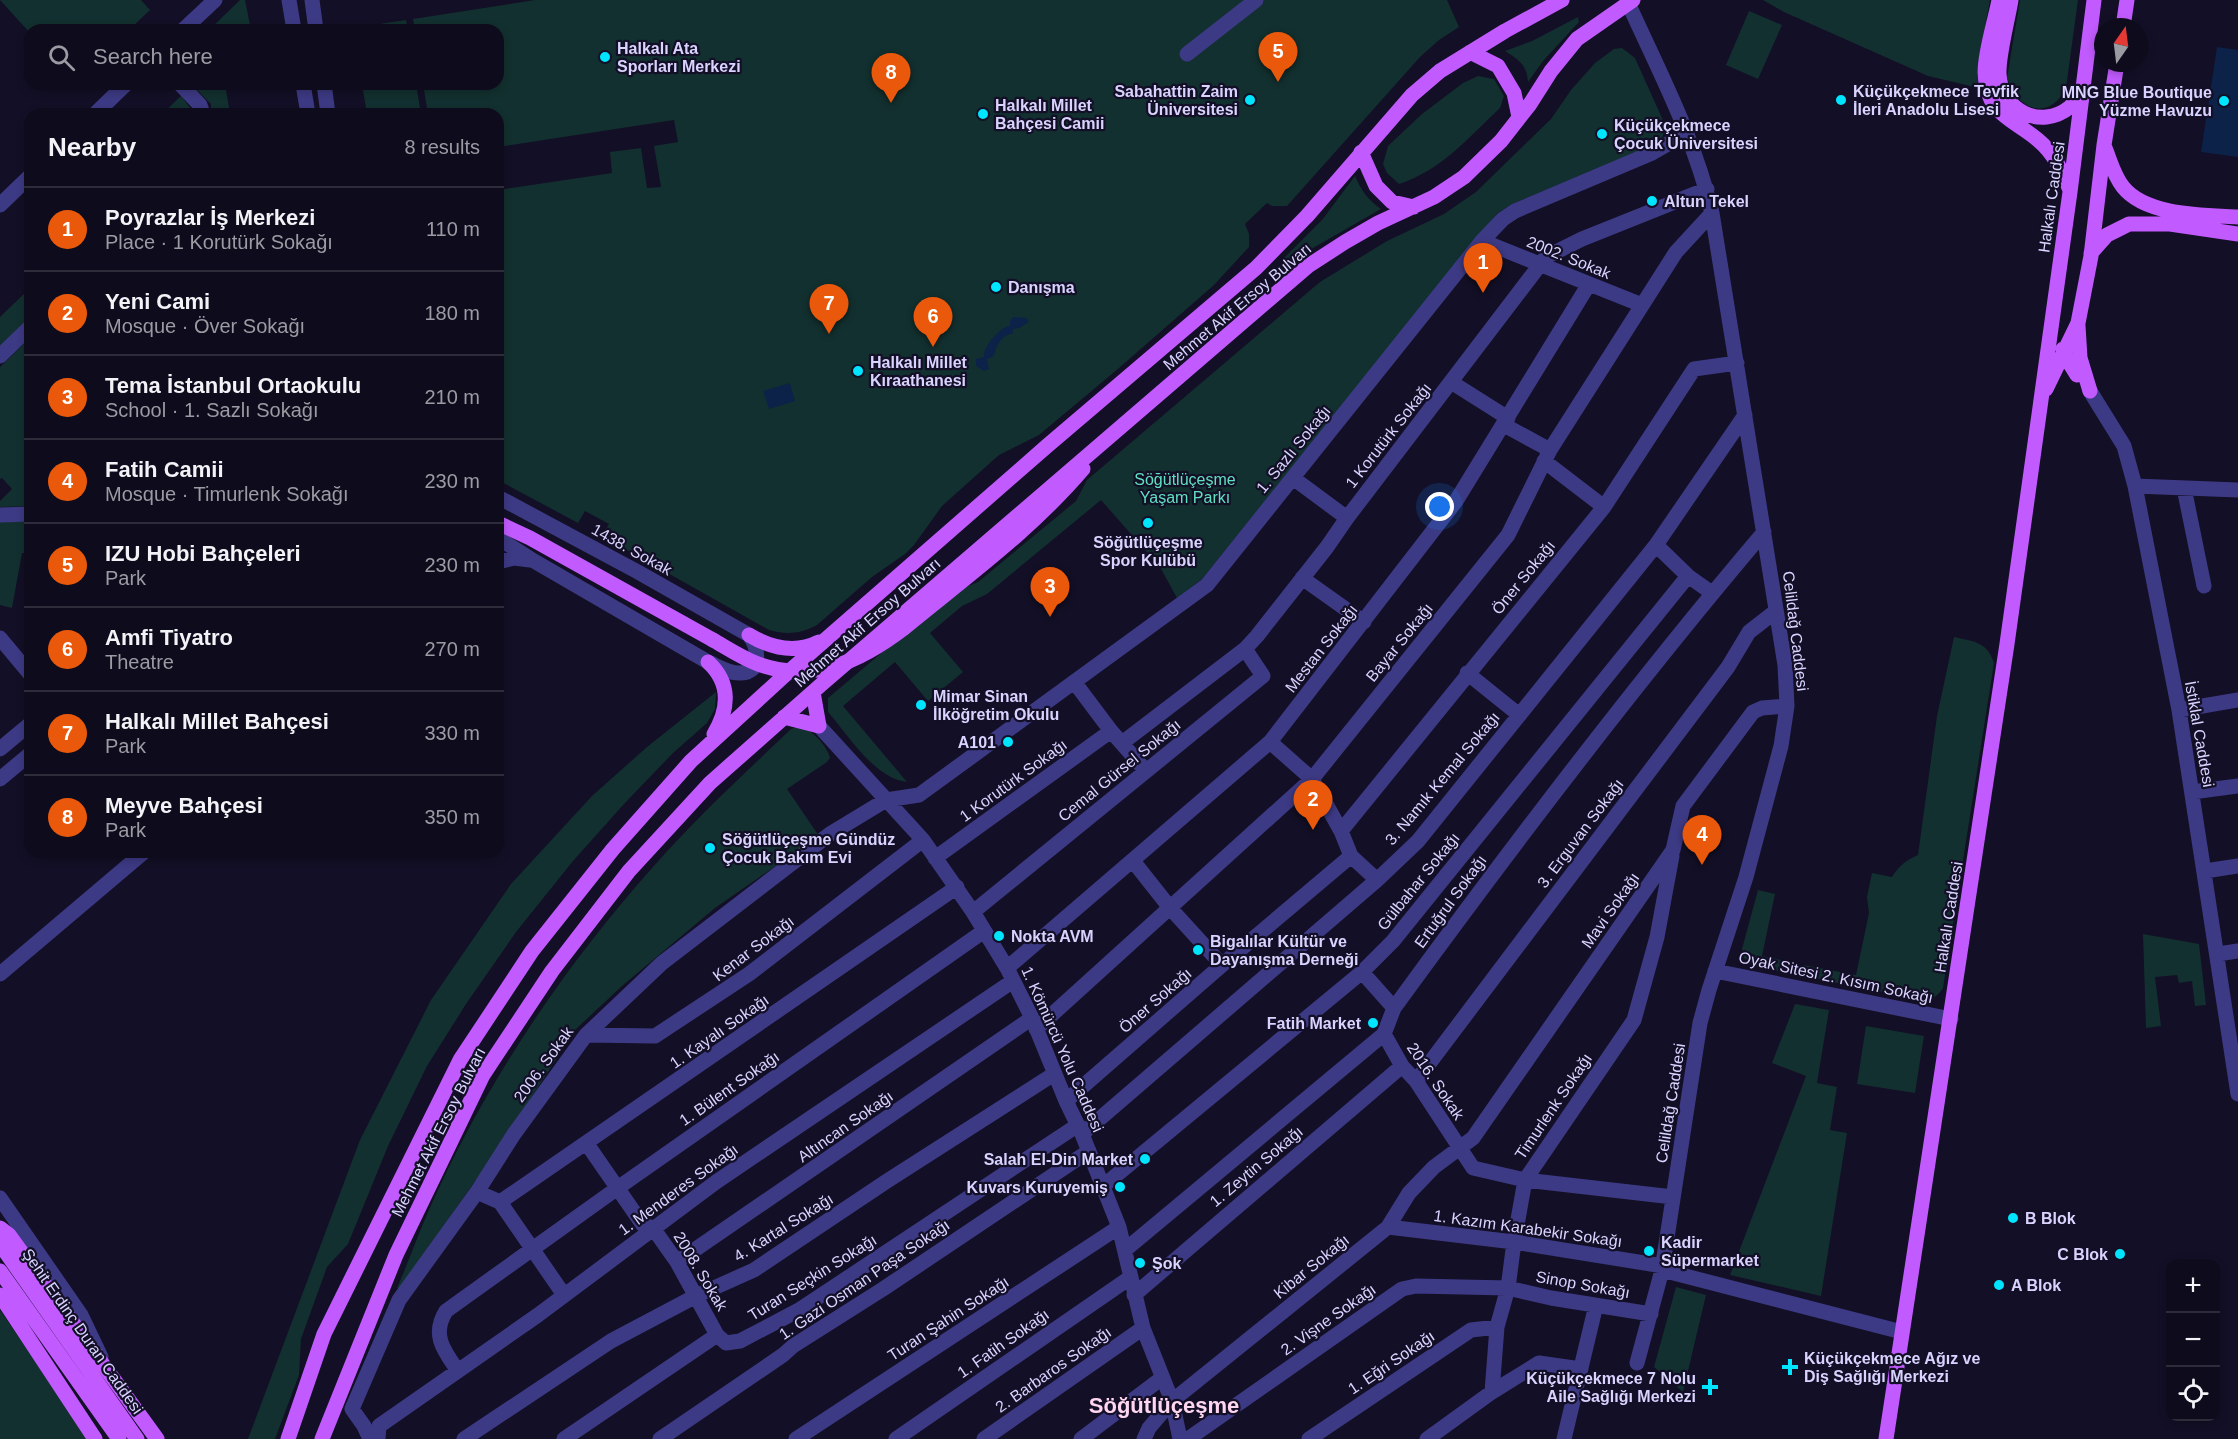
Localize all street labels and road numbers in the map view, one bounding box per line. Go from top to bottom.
street label: Halkalı Caddesi [2035,140,2068,254]
street label: 2002. Sokak [1524,233,1614,282]
street label: Mehmet Akif Ersoy Bulvarı [1160,240,1315,373]
street label: 1 Korutürk Sokağı [1342,380,1435,491]
street label: 1. Sazlı Sokağı [1253,402,1334,496]
street label: 1438. Sokak [589,520,676,579]
street label: Öner Sokağı [1489,537,1558,618]
street label: Mehmet Akif Ersoy Bulvarı [791,554,944,690]
street label: Celildağ Caddesi [1780,570,1811,692]
street label: Bayar Sokağı [1363,600,1436,685]
street label: Mestan Sokağı [1282,601,1361,696]
street label: İstiklal Caddesi [2182,679,2218,789]
street label: 3. Namık Kemal Sokağı [1382,708,1503,848]
street label: Cemal Gürsel Sokağı [1055,716,1184,825]
street label: 1 Korutürk Sokağı [956,736,1070,825]
street label: 3. Erguvan Sokağı [1534,776,1627,891]
street label: Gülbahar Sokağı [1374,829,1463,933]
street label: Ertuğrul Sokağı [1411,852,1490,951]
street label: Halkalı Caddesi [1931,860,1966,974]
street label: Mavi Sokağı [1578,869,1643,951]
street label: Kenar Sokağı [709,912,797,984]
street label: Oyak Sitesi 2. Kısım Sokağı [1737,949,1935,1006]
street label: 1. Kömürcü Yolu Caddesi [1018,964,1107,1135]
street label: Öner Sokağı [1116,964,1195,1036]
street label: 1. Kayalı Sokağı [667,991,772,1072]
street label: 2006. Sokak [510,1023,577,1105]
street label: 2016. Sokak [1404,1040,1468,1124]
street label: Celildağ Caddesi [1653,1042,1688,1164]
street label: Mehmet Akif Ersoy Bulvarı [388,1045,489,1220]
street label: 1. Bülent Sokağı [676,1048,782,1129]
street label: Timurlenk Sokağı [1512,1050,1595,1162]
street label: Altıncan Sokağı [795,1087,896,1166]
street label: 1. Zeytin Sokağı [1207,1123,1306,1210]
street label: 1. Menderes Sokağı [615,1140,741,1238]
street label: 4. Kartal Sokağı [730,1190,836,1265]
street label: 1. Kazım Karabekir Sokağı [1433,1207,1623,1250]
street label: 1. Gazi Osman Paşa Sokağı [776,1216,953,1343]
street label: 2008. Sokak [670,1229,731,1315]
street label: Turan Seçkin Sokağı [745,1231,879,1324]
street label: Kibar Sokağı [1270,1231,1352,1302]
street label: Şehit Erdinç Duran Caddesi [19,1246,146,1417]
street label: Sinop Sokağı [1535,1268,1631,1301]
street label: Turan Şahin Sokağı [885,1273,1012,1364]
street label: 2. Vişne Sokağı [1278,1280,1379,1358]
street label: 1. Fatih Sokağı [954,1306,1052,1381]
street label: 2. Barbaros Sokağı [992,1323,1114,1416]
street label: 1. Eğri Sokağı [1345,1327,1438,1398]

